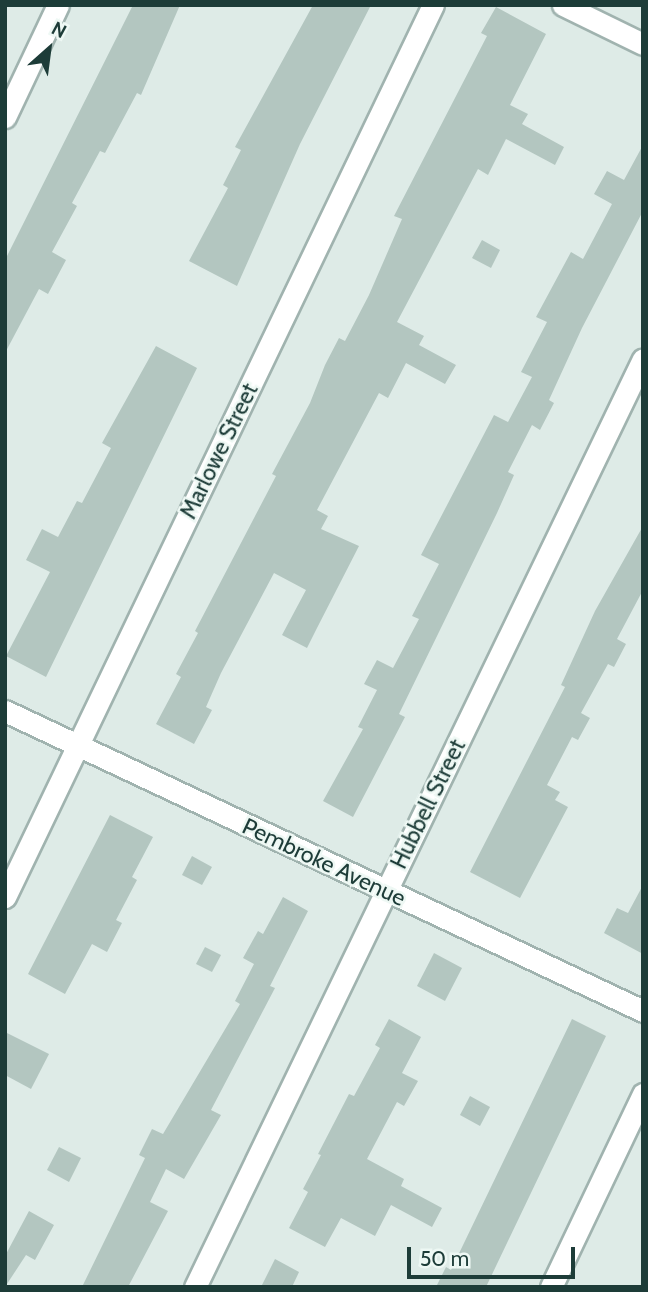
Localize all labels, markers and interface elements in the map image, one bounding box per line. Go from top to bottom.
north arrow [14,14,84,84]
text: N [48,17,70,43]
street label: Marlowe Street [174,379,264,523]
street label: Hubbell Street [385,735,471,873]
street label: Pembroke Avenue [238,812,410,912]
scale bar [410,1232,578,1276]
text: 50 m [420,1246,469,1271]

